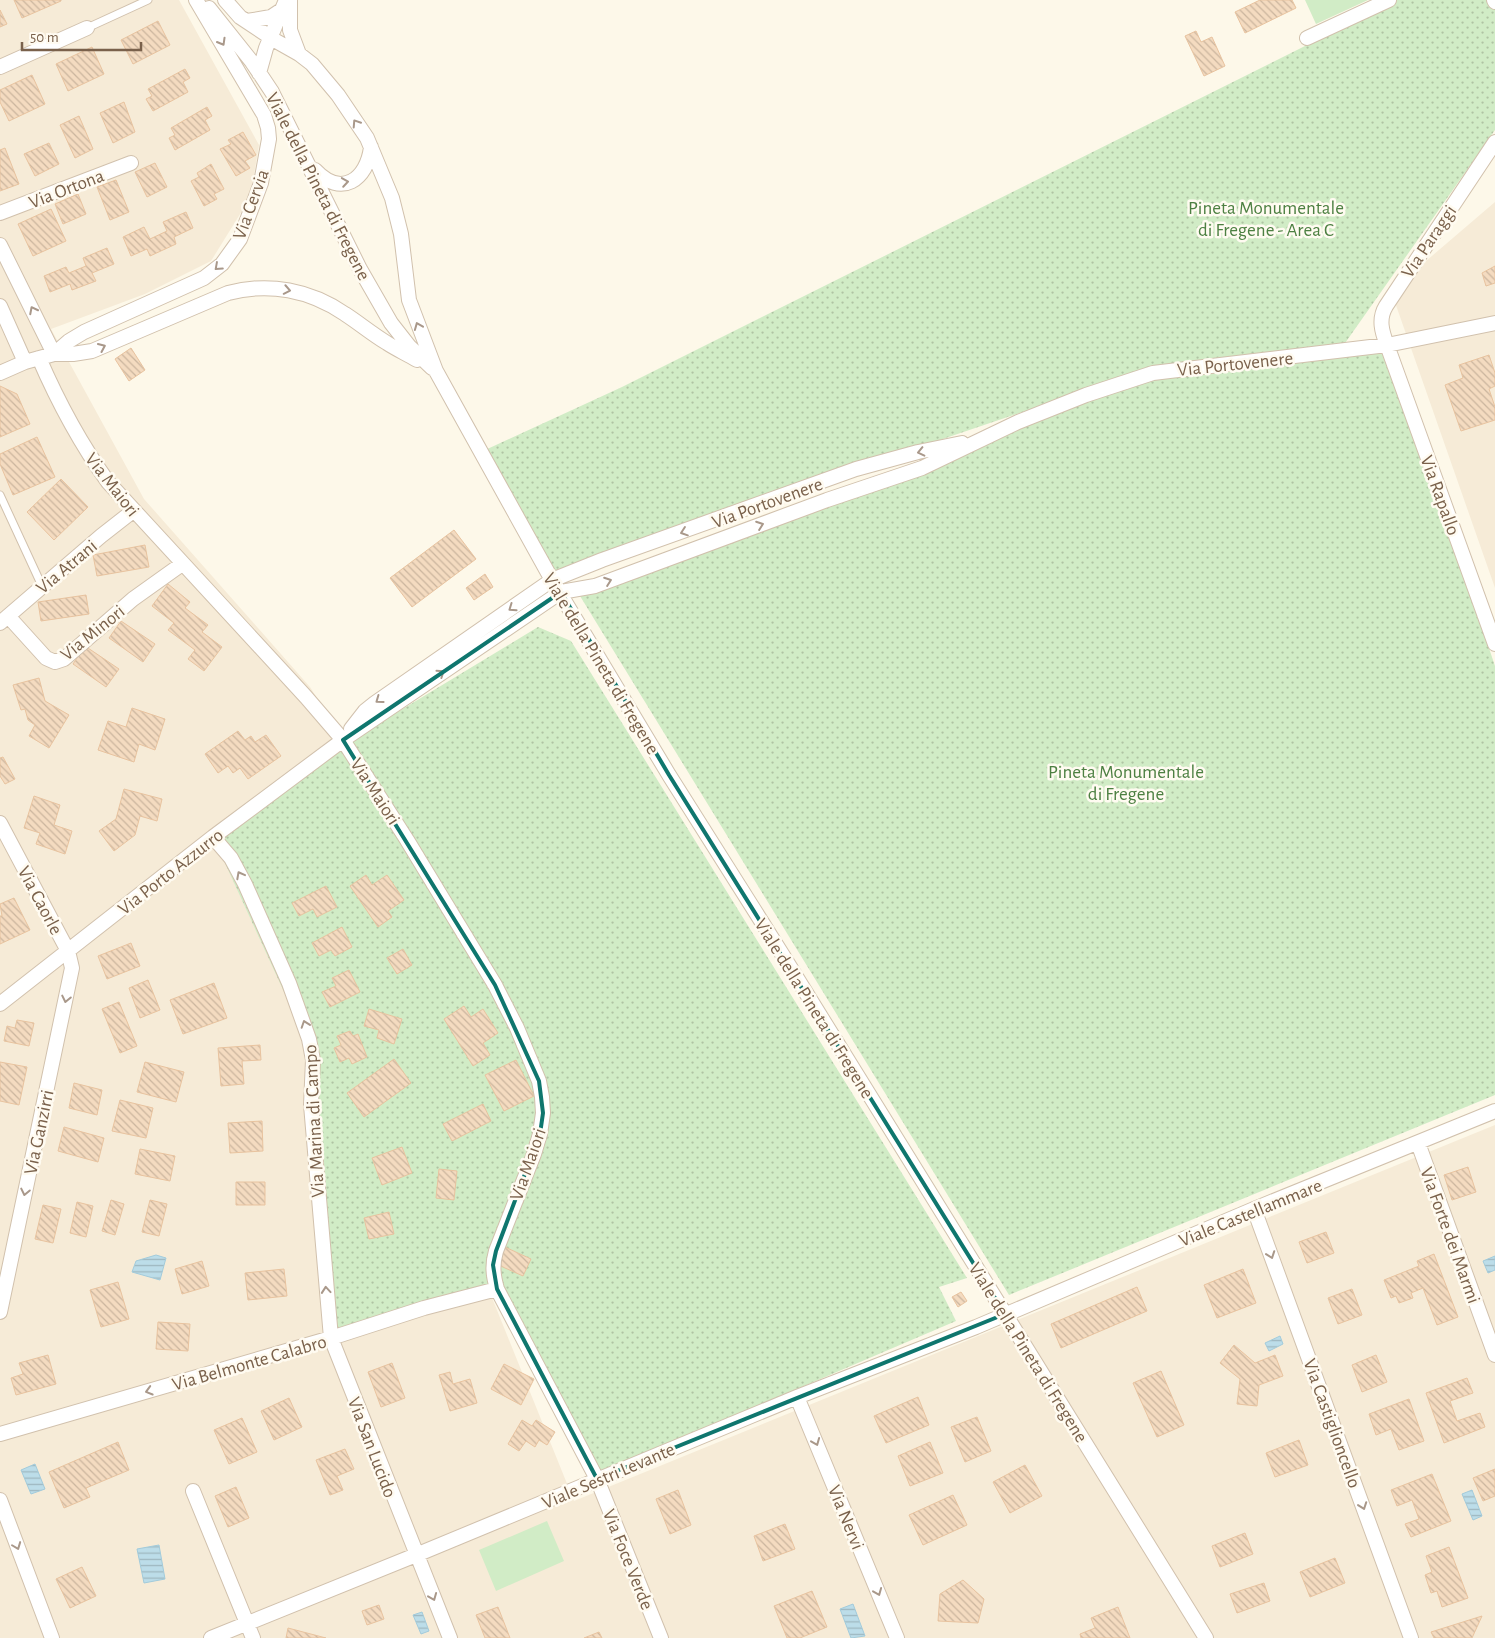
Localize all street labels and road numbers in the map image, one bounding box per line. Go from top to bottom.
street label: Viale della Pineta di Fregene [262,90,373,284]
street label: Via Ortona [26,166,107,212]
street label: Via Cervia [230,167,273,242]
street label: Via Paraggi [1398,202,1460,282]
street label: Via Portovenere [1176,349,1294,380]
street label: Via Maiori [81,449,142,520]
street label: Via Rapallo [1416,453,1463,538]
street label: Via Portovenere [710,475,825,532]
street label: Via Atrani [33,536,101,598]
street label: Viale della Pineta di Fregene [539,570,662,758]
street label: Via Minori [57,602,129,665]
street label: Via Maiori [346,755,403,829]
street label: Via Porto Azzurro [115,825,227,919]
street label: Via Caorle [14,863,66,938]
street label: Viale della Pineta di Fregene [751,916,877,1102]
street label: Via Marina di Campo [301,1044,328,1198]
street label: Via Ganzirri [21,1088,58,1176]
street label: Via Maiori [507,1126,550,1203]
street label: Via Forte dei Marmi [1416,1165,1483,1306]
street label: Viale Castellammare [1176,1176,1325,1251]
street label: Viale della Pineta di Fregene [965,1260,1091,1446]
street label: Via Belmonte Calabro [170,1332,329,1395]
street label: Via Castiglioncello [1299,1356,1364,1491]
street label: Via San Lucido [344,1395,399,1500]
street label: Viale Sestri Levante [539,1440,678,1513]
street label: Via Nervi [824,1483,867,1552]
street label: Via Foce Verde [599,1507,656,1613]

